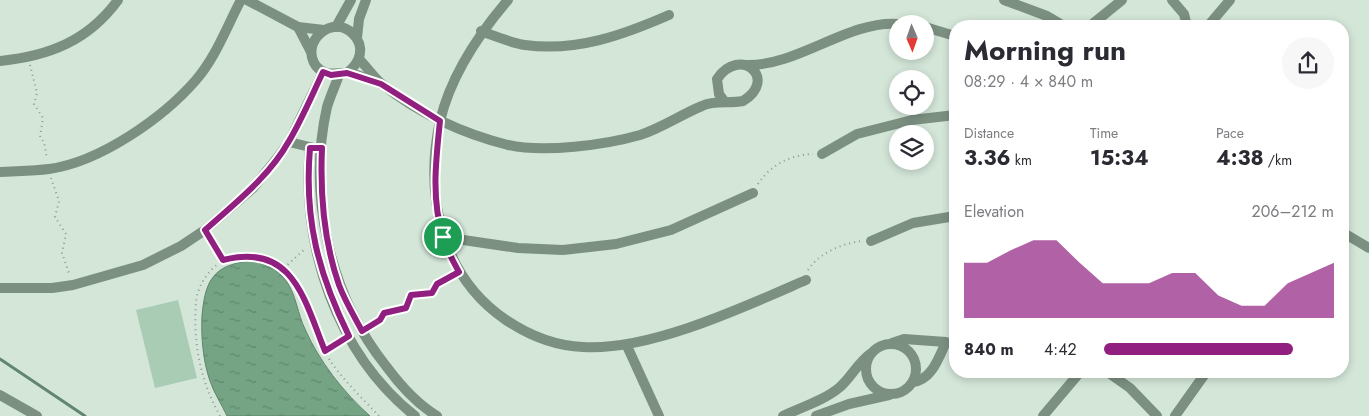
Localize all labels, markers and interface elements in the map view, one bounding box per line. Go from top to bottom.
north arrow [889,15,934,60]
map controls [889,15,934,170]
text: Morning run [964,30,1126,71]
button: share [1282,37,1334,89]
button: locate [889,70,934,115]
text: 08:29 · 4 × 840 m [964,70,1093,93]
text: Distance [964,123,1014,143]
text: Time [1090,123,1118,143]
text: Pace [1216,123,1244,143]
button: layers [889,125,934,170]
text: 3.36 [964,143,1011,173]
text: 15:34 [1090,143,1149,173]
text: 4:38 [1216,143,1264,173]
text: km [1011,150,1032,170]
text: /km [1264,150,1292,170]
text: Elevation [964,200,1024,223]
text: 206–212 m [1252,200,1334,223]
pin [422,216,464,258]
icon: arrive [429,223,457,251]
text: 840 m [964,338,1014,361]
text: 4:42 [1044,338,1077,361]

